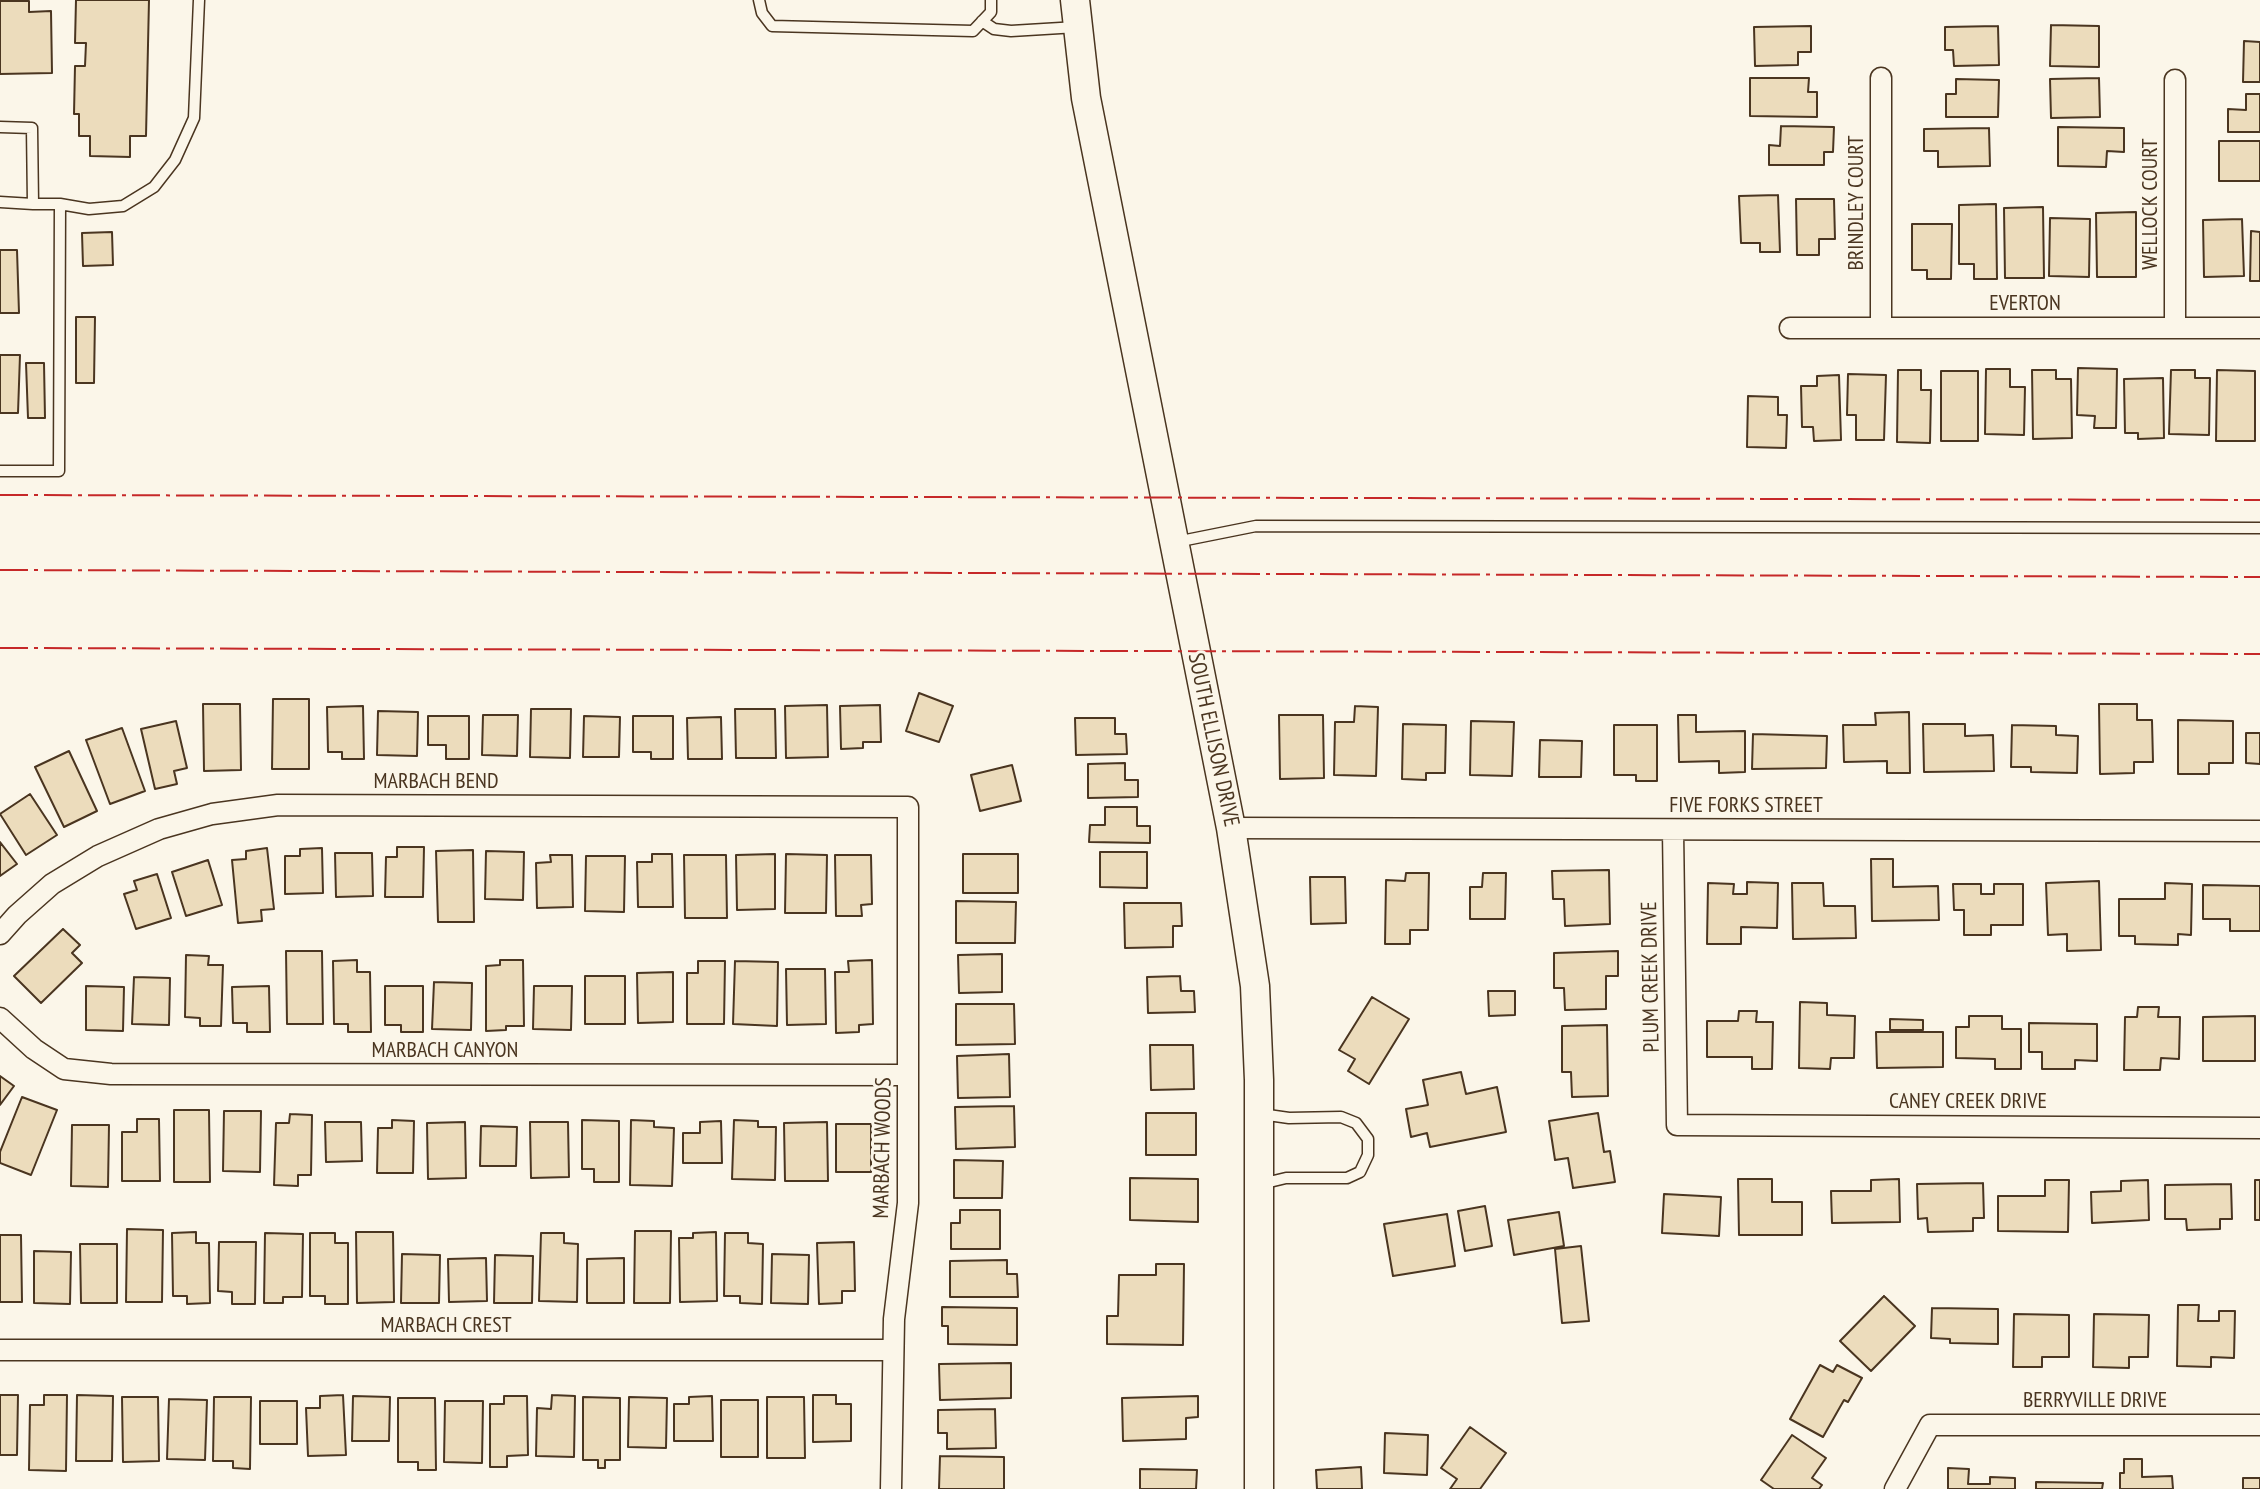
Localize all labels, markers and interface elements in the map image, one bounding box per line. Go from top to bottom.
street label: BRINDLEY COURT [1844,135,1870,271]
street label: WELLOCK COURT [2138,138,2164,270]
street label: EVERTON [1989,291,2061,317]
street label: SOUTH ELLISON DRIVE [1182,651,1244,829]
street label: MARBACH BEND [373,769,499,795]
street label: FIVE FORKS STREET [1669,793,1823,819]
street label: PLUM CREEK DRIVE [1636,901,1666,1053]
street label: MARBACH CANYON [372,1038,518,1064]
street label: MARBACH WOODS [869,1077,897,1219]
street label: CANEY CREEK DRIVE [1889,1089,2047,1115]
street label: MARBACH CREST [380,1313,512,1339]
street label: BERRYVILLE DRIVE [2023,1388,2167,1414]

